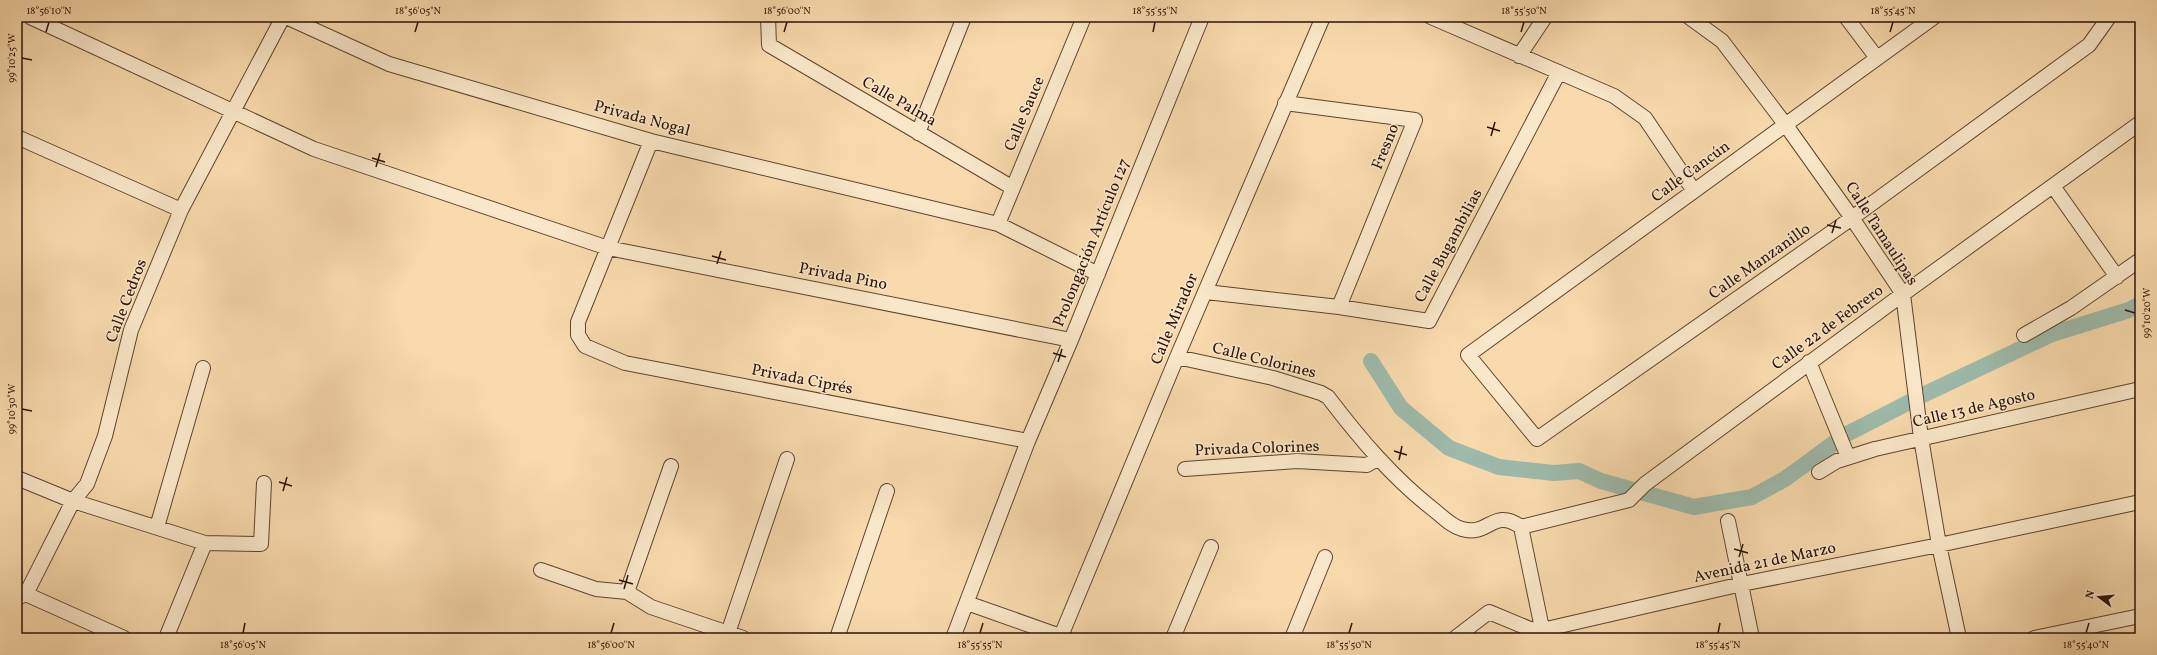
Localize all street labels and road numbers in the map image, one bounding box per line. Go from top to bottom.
street label: Calle Palma [858,72,940,132]
street label: Calle Sauce [999,73,1051,155]
street label: Privada Nogal [591,96,693,142]
street label: Fresno [1367,121,1405,173]
street label: Calle Cancún [1647,136,1735,208]
street label: Prolongación Artículo 127 [1048,155,1136,330]
street label: Calle Tamaulipas [1839,178,1923,290]
street label: Calle Bugambilias [1410,185,1488,307]
street label: Calle Manzanillo [1705,219,1815,305]
street label: Calle Cedros [101,256,153,346]
street label: Privada Pino [797,258,889,296]
street label: Calle Mirador [1146,270,1204,368]
street label: Calle 22 de Febrero [1768,280,1888,376]
street label: Calle Colorines [1210,337,1318,385]
street label: Privada Ciprés [749,359,855,401]
street label: Calle 13 de Agosto [1911,384,2037,434]
street label: Privada Colorines [1194,436,1320,462]
street label: Avenida 21 de Marzo [1692,537,1838,589]

